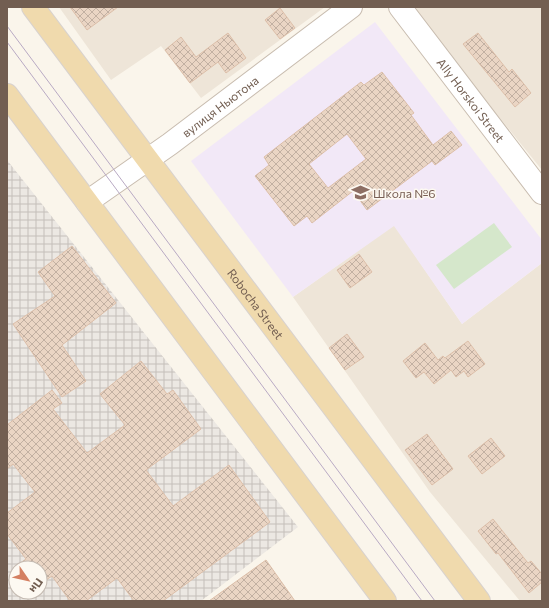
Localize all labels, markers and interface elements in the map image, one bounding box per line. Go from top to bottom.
street label: Ally Horskoi Street [435,55,508,145]
street label: вулиця Ньютона [179,73,261,140]
school or university icon: Школа №6 [350,183,370,203]
place label: Школа №6 [373,186,436,200]
street label: Robocha Street [225,266,287,342]
north arrow [8,560,48,600]
text: Пн [27,576,46,596]

